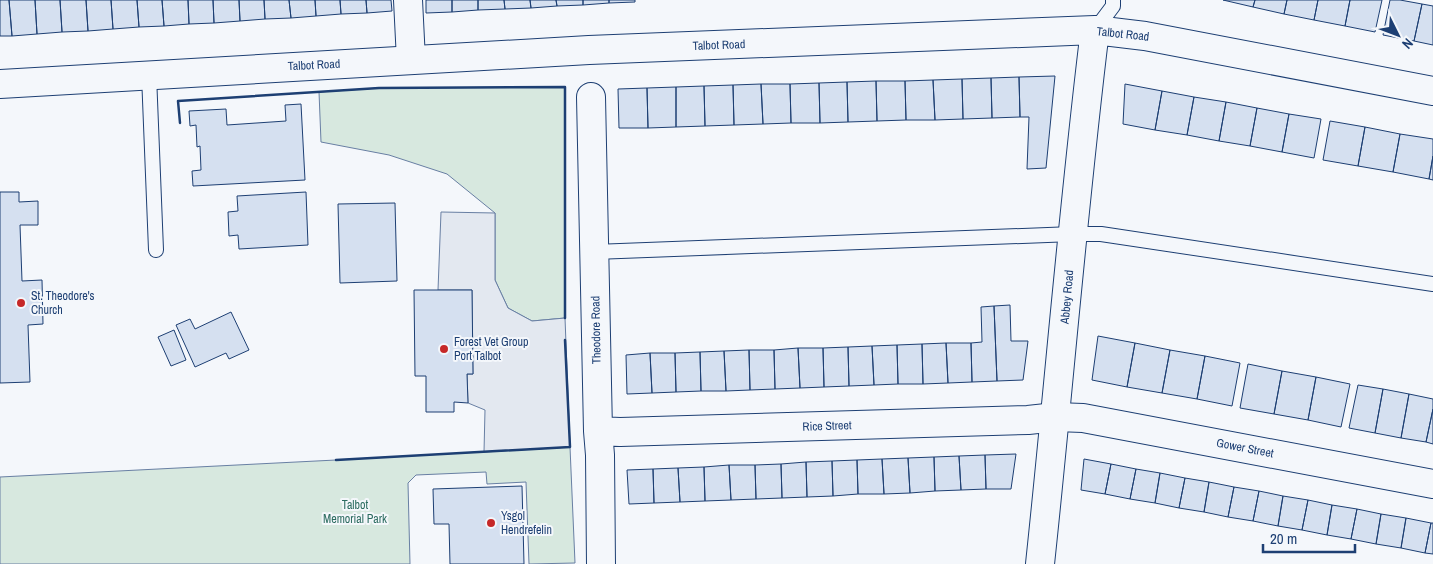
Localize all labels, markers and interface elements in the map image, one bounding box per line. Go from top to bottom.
north arrow [1373,10,1423,60]
street label: Talbot Road [1096,23,1150,45]
text: N [1398,35,1417,53]
street label: Talbot Road [692,36,746,54]
street label: Talbot Road [287,56,341,74]
street label: Abbey Road [1057,269,1077,326]
place label: St. Theodore's Church [31,288,95,318]
street label: Theodore Road [587,296,605,364]
marker: St. Theodore's Church [15,297,27,309]
place label: Forest Vet Group Port Talbot [454,334,528,364]
marker: Forest Vet Group Port Talbot [438,343,450,355]
street label: Rice Street [802,417,852,435]
street label: Gower Street [1215,435,1275,461]
park label: Talbot Memorial Park [323,497,387,527]
place label: Ysgol Hendrefelin [501,508,552,538]
marker: Ysgol Hendrefelin [485,517,497,529]
scale bar [1263,522,1356,554]
text: 20 m [1270,528,1297,549]

